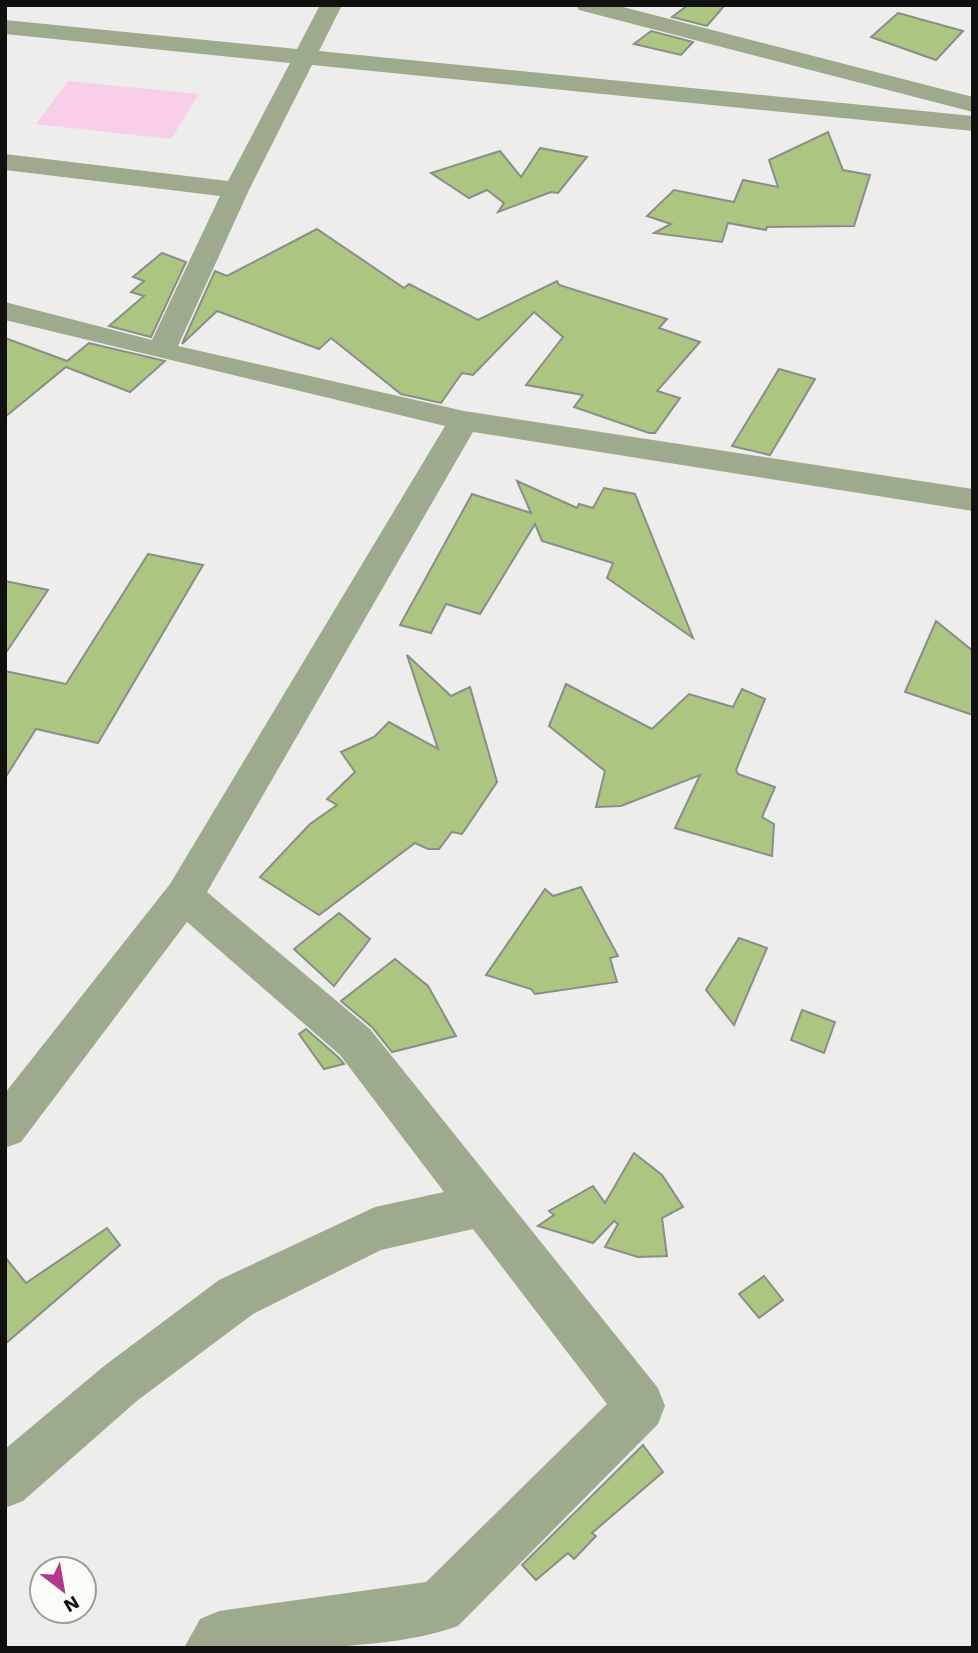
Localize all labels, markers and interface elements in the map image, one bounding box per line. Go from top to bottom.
north arrow [28,1555,98,1625]
text: N [60,1591,83,1618]

